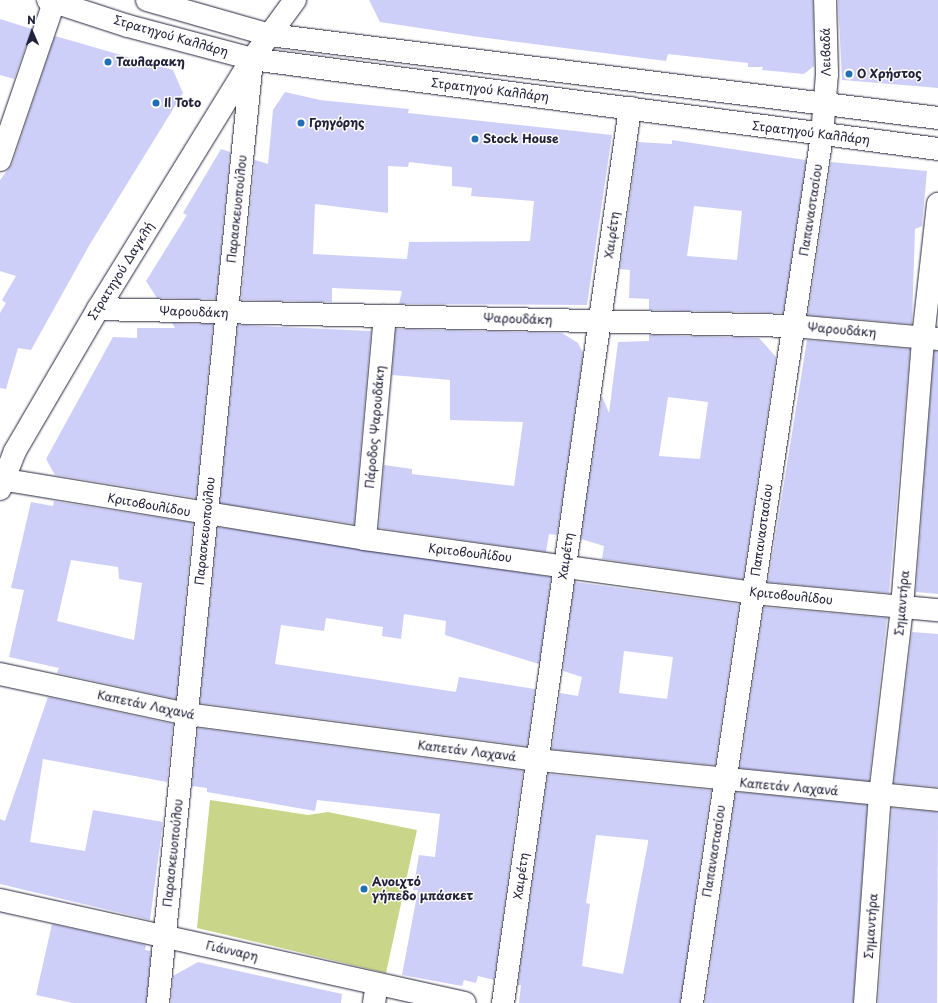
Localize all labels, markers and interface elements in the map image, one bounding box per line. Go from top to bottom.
text: N [27,11,36,28]
north arrow [12,12,52,52]
street label: Στρατηγού Καλλάρη [112,13,230,59]
street label: Λειβαδά [818,28,834,76]
place label: Ταυλαρακη [116,55,185,69]
marker: Ταυλαρακη [103,57,113,67]
place label: Ο Χρήστος [857,67,922,81]
marker: Ο Χρήστος [844,69,854,79]
street label: Στρατηγού Καλλάρη [431,76,549,104]
place label: Il Toto [164,96,202,110]
marker: Il Toto [151,98,161,108]
place label: Γρηγόρης [309,116,365,130]
marker: Γρηγόρης [296,118,306,128]
street label: Στρατηγού Καλλάρη [752,119,870,147]
place label: Stock House [483,132,559,146]
marker: Stock House [470,134,480,144]
street label: Παρασκευοπούλου [224,154,250,264]
street label: Παπαναστασίου [797,163,825,257]
street label: Χαιρέτη [602,211,622,259]
street label: Στρατηγού Δαγκλή [85,220,157,322]
street label: Ψαρουδάκη [159,304,229,320]
street label: Ψαρουδάκη [483,311,553,327]
street label: Ψαρουδάκη [807,320,877,340]
street label: Πάροδος Ψαρουδάκη [362,365,388,489]
street label: Παρασκευοπούλου [192,476,218,586]
street label: Παπαναστασίου [748,483,776,577]
street label: Κριτοβουλίδου [106,491,192,519]
street label: Χαιρέτη [556,532,576,580]
street label: Κριτοβουλίδου [427,541,513,565]
street label: Σημαντήρα [892,570,912,636]
street label: Κριτοβουλίδου [748,584,834,608]
street label: Καπετάν Λαχανά [96,688,196,722]
street label: Καπετάν Λαχανά [417,738,517,764]
street label: Καπετάν Λαχανά [739,775,839,799]
street label: Παρασκευοπούλου [160,798,186,908]
street label: Παπαναστασίου [700,804,728,898]
street label: Χαιρέτη [511,852,531,900]
place label: Ανοιχτό γήπεδο μπάσκετ [372,875,474,903]
marker: Ανοιχτό γήπεδο μπάσκετ [359,884,369,894]
street label: Σημαντήρα [862,893,880,959]
street label: Γιάνναρη [204,938,260,964]

